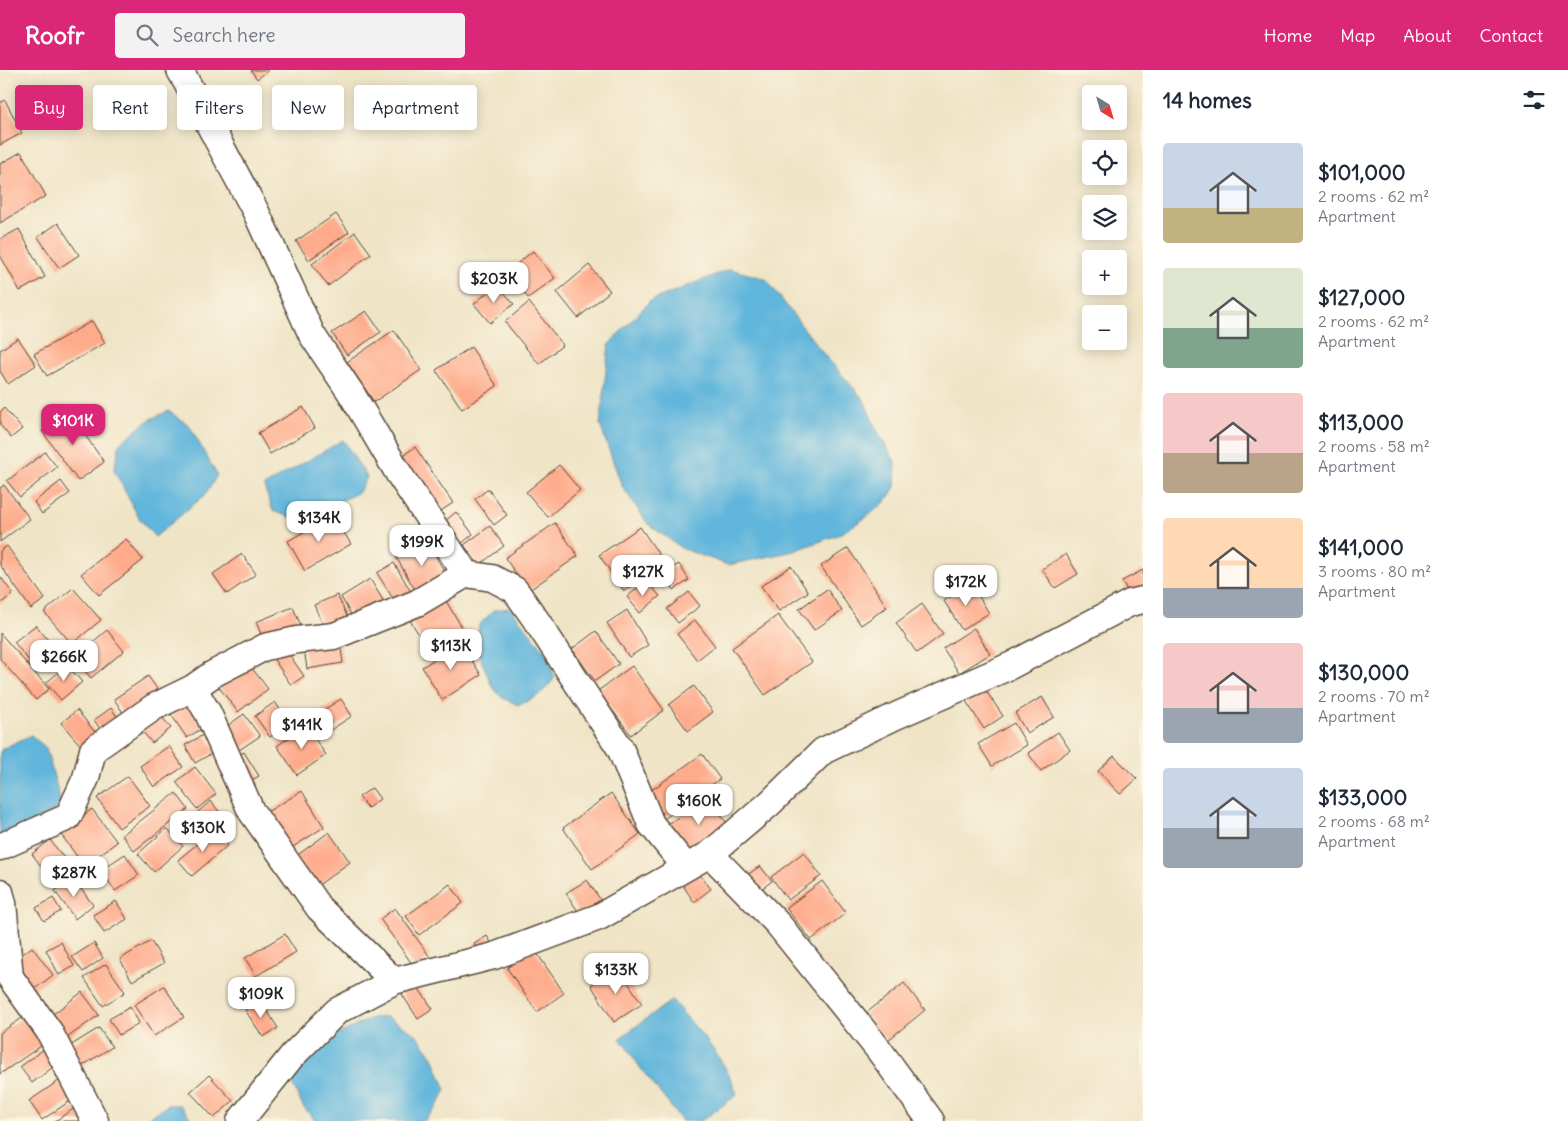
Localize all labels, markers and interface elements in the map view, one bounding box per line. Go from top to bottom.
search box [115,13,465,58]
text: Roofr [25,20,85,50]
icon: search [133,21,161,49]
text: Search here [173,23,276,47]
text: Home [1264,24,1312,47]
text: Map [1340,24,1375,47]
text: About [1403,24,1451,47]
text: Contact [1479,24,1543,47]
chip: Buy [15,85,83,130]
chip: Rent [93,85,167,130]
chip: Filters [177,85,262,130]
chip: New [272,85,344,130]
chip: Apartment [354,85,477,130]
north arrow [1082,85,1128,130]
map controls [1082,85,1127,350]
icon: filters [1520,86,1548,114]
text: 14 homes [1163,87,1252,114]
button: locate [1082,140,1127,185]
text: $101,000 [1318,159,1406,186]
icon: home [1203,163,1263,223]
text: 2 rooms · 62 m² [1318,186,1429,206]
button: layers [1082,195,1127,240]
text: Apartment [1318,206,1396,226]
button: + [1082,250,1127,295]
pin: $203K [459,262,529,304]
text: $203K [470,268,518,288]
text: $127,000 [1318,284,1405,311]
icon: home [1203,288,1263,348]
button: − [1082,305,1127,350]
text: 2 rooms · 62 m² [1318,311,1429,331]
text: Apartment [1318,331,1396,351]
pin: $101K [38,404,108,446]
text: $113,000 [1318,409,1404,436]
text: $101K [52,410,94,430]
icon: home [1203,413,1263,473]
text: 2 rooms · 58 m² [1318,436,1430,456]
text: Apartment [1318,456,1396,476]
pin: $134K [284,500,354,543]
text: $134K [297,507,341,527]
pin: $199K [387,524,457,567]
text: $199K [400,531,444,551]
text: $141,000 [1318,534,1404,561]
icon: home [1203,538,1263,598]
pin: $127K [608,554,678,597]
text: $127K [622,561,664,581]
text: 3 rooms · 80 m² [1318,561,1431,581]
pin: $172K [931,564,1001,607]
text: $172K [945,571,987,591]
text: Apartment [1318,581,1396,601]
pin: $113K [416,628,486,671]
text: $113K [431,635,471,655]
pin: $266K [29,640,99,682]
text: $266K [41,646,87,666]
text: $130,000 [1318,659,1409,686]
icon: home [1203,663,1263,723]
text: 2 rooms · 70 m² [1318,686,1430,706]
text: Apartment [1318,706,1396,726]
pin: $141K [267,708,337,750]
text: $141K [282,714,322,734]
pin: $160K [664,784,734,826]
text: $133,000 [1318,784,1407,811]
icon: home [1203,788,1263,848]
text: $160K [677,790,721,810]
pin: $130K [168,810,238,853]
text: 2 rooms · 68 m² [1318,811,1430,831]
text: $130K [181,817,225,837]
text: Apartment [1318,831,1396,851]
pin: $287K [39,856,109,898]
text: $287K [52,862,96,882]
pin: $133K [581,952,651,995]
text: $133K [594,959,638,979]
pin: $109K [226,976,296,1019]
text: $109K [239,983,283,1003]

